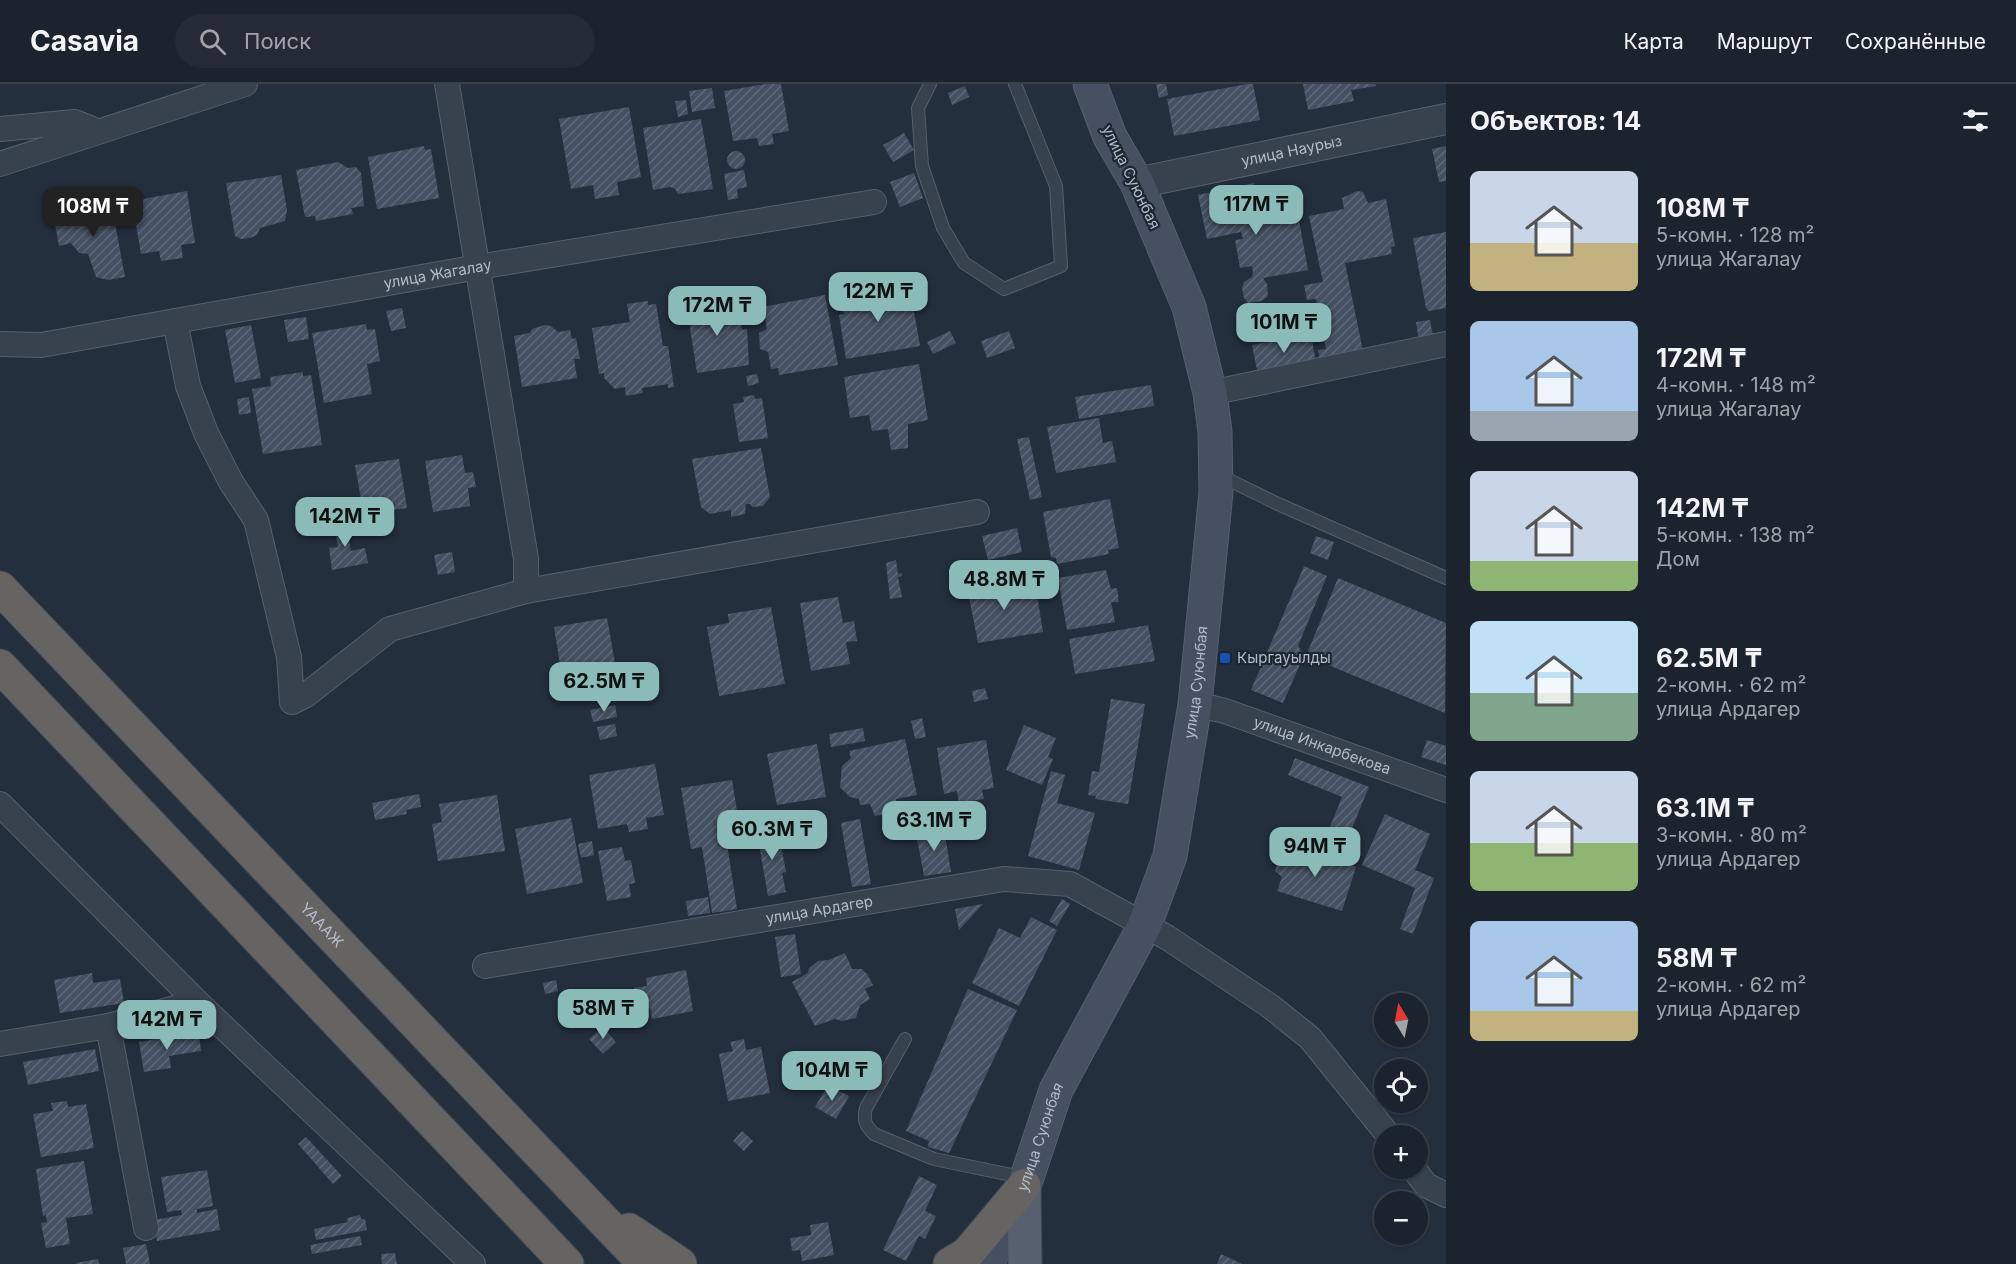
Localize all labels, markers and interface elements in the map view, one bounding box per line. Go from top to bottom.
search box [175,14,595,68]
text: Casavia [30,24,139,58]
icon: search [196,25,229,58]
text: Поиск [244,28,311,54]
text: Карта [1623,29,1684,54]
text: Маршрут [1717,29,1812,54]
text: Сохранённые [1845,29,1986,54]
icon: filters [1959,104,1992,137]
text: Объектов: 14 [1470,105,1641,136]
street label: улица Суюнбая [1098,122,1165,232]
street label: улица Наурыз [1240,131,1344,170]
pin: 117M ₸ [1207,185,1305,236]
pin: 108M ₸ [44,187,142,238]
text: 117M ₸ [1223,192,1289,216]
text: 108M ₸ [1656,192,1749,223]
text: 108M ₸ [57,194,129,218]
icon: home [1518,195,1590,267]
text: 5-комн. · 128 m² [1656,223,1814,247]
text: улица Жагалау [1656,247,1801,271]
street label: улица Жагалау [382,255,493,293]
pin: 122M ₸ [829,272,927,323]
text: 122M ₸ [843,279,913,303]
pin: 172M ₸ [668,286,766,337]
text: 172M ₸ [682,293,752,317]
pin: 101M ₸ [1235,303,1333,354]
text: 101M ₸ [1250,310,1318,334]
text: 172M ₸ [1656,342,1746,373]
icon: home [1518,345,1590,417]
text: 4-комн. · 148 m² [1656,373,1816,397]
text: улица Жагалау [1656,397,1801,421]
text: 142M ₸ [1656,492,1749,523]
icon: home [1518,495,1590,567]
pin: 142M ₸ [296,497,394,548]
text: 142M ₸ [309,504,381,528]
text: 5-комн. · 138 m² [1656,523,1815,547]
text: Дом [1656,547,1700,571]
pin: 48.8M ₸ [949,560,1059,611]
text: 48.8M ₸ [963,567,1045,591]
street label: улица Суюнбая [1179,625,1212,740]
text: 62.5M ₸ [1656,642,1762,673]
icon: home [1518,645,1590,717]
place label: Кыргауылды [1237,648,1331,667]
marker: Кыргауылды [1218,651,1232,665]
pin: 62.5M ₸ [549,662,659,713]
text: 62.5M ₸ [563,669,645,693]
text: 2-комн. · 62 m² [1656,673,1806,697]
text: улица Ардагер [1656,697,1801,721]
street label: улица Инкарбекова [1251,712,1393,778]
text: 63.1M ₸ [1656,792,1754,823]
icon: home [1518,795,1590,867]
pin: 63.1M ₸ [879,801,989,852]
text: 63.1M ₸ [896,808,972,832]
pin: 60.3M ₸ [717,810,827,861]
text: 60.3M ₸ [731,817,813,841]
text: 3-комн. · 80 m² [1656,823,1807,847]
pin: 94M ₸ [1273,827,1357,878]
text: 94M ₸ [1283,834,1347,858]
text: улица Ардагер [1656,847,1801,871]
street label: улица Ардагер [764,891,874,928]
street label: ҮАААЖ [296,898,348,951]
text: 58M ₸ [1656,942,1737,973]
icon: home [1518,945,1590,1017]
text: 2-комн. · 62 m² [1656,973,1806,997]
pin: 58M ₸ [561,989,645,1040]
north arrow [1374,993,1428,1047]
map controls [1374,993,1428,1245]
text: 58M ₸ [572,996,634,1020]
text: улица Ардагер [1656,997,1801,1021]
pin: 142M ₸ [118,1000,216,1051]
text: 142M ₸ [131,1007,203,1031]
pin: 104M ₸ [783,1051,881,1102]
text: 104M ₸ [796,1058,868,1082]
button: locate [1374,1059,1428,1113]
street label: улица Суюнбая [1013,1079,1067,1194]
button: + [1374,1125,1428,1179]
button: − [1374,1191,1428,1245]

